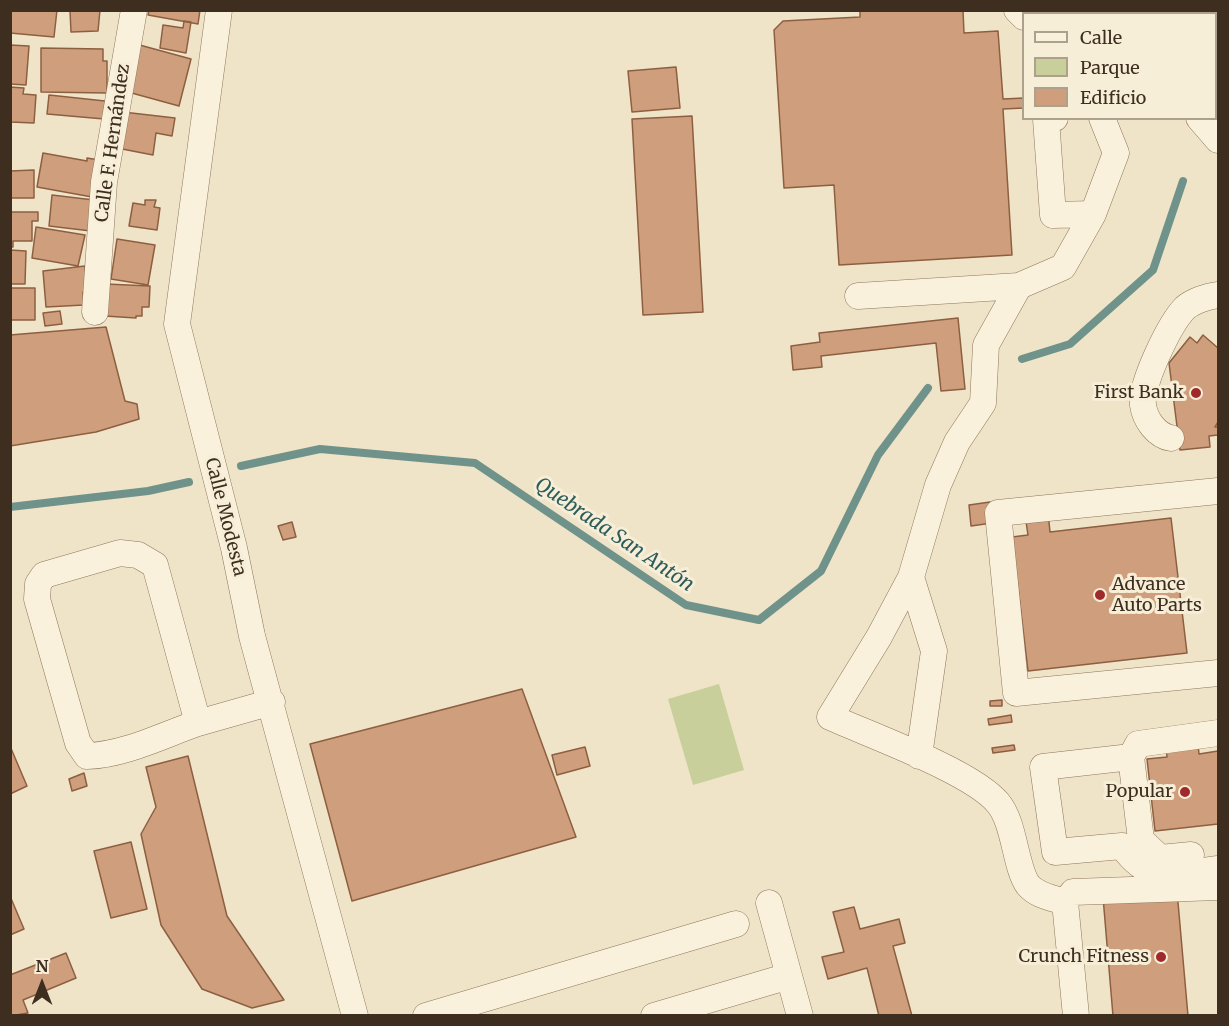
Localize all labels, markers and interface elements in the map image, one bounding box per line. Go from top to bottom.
legend [1022,12,1217,120]
text: Calle [1080,26,1122,49]
text: Parque [1080,56,1140,79]
street label: Calle F. Hernández [91,62,135,224]
text: Edificio [1080,86,1146,109]
place label: First Bank [1094,382,1184,404]
marker: First Bank [1189,386,1203,400]
street label: Calle Modesta [200,456,250,578]
water label: Quebrada San Antón [530,473,698,597]
place label: Advance Auto Parts [1112,574,1202,616]
marker: Advance Auto Parts [1093,588,1107,602]
place label: Popular [1106,781,1173,803]
marker: Popular [1178,785,1192,799]
place label: Crunch Fitness [1019,946,1149,968]
marker: Crunch Fitness [1154,950,1168,964]
north arrow [12,954,72,1014]
text: N [36,956,48,976]

